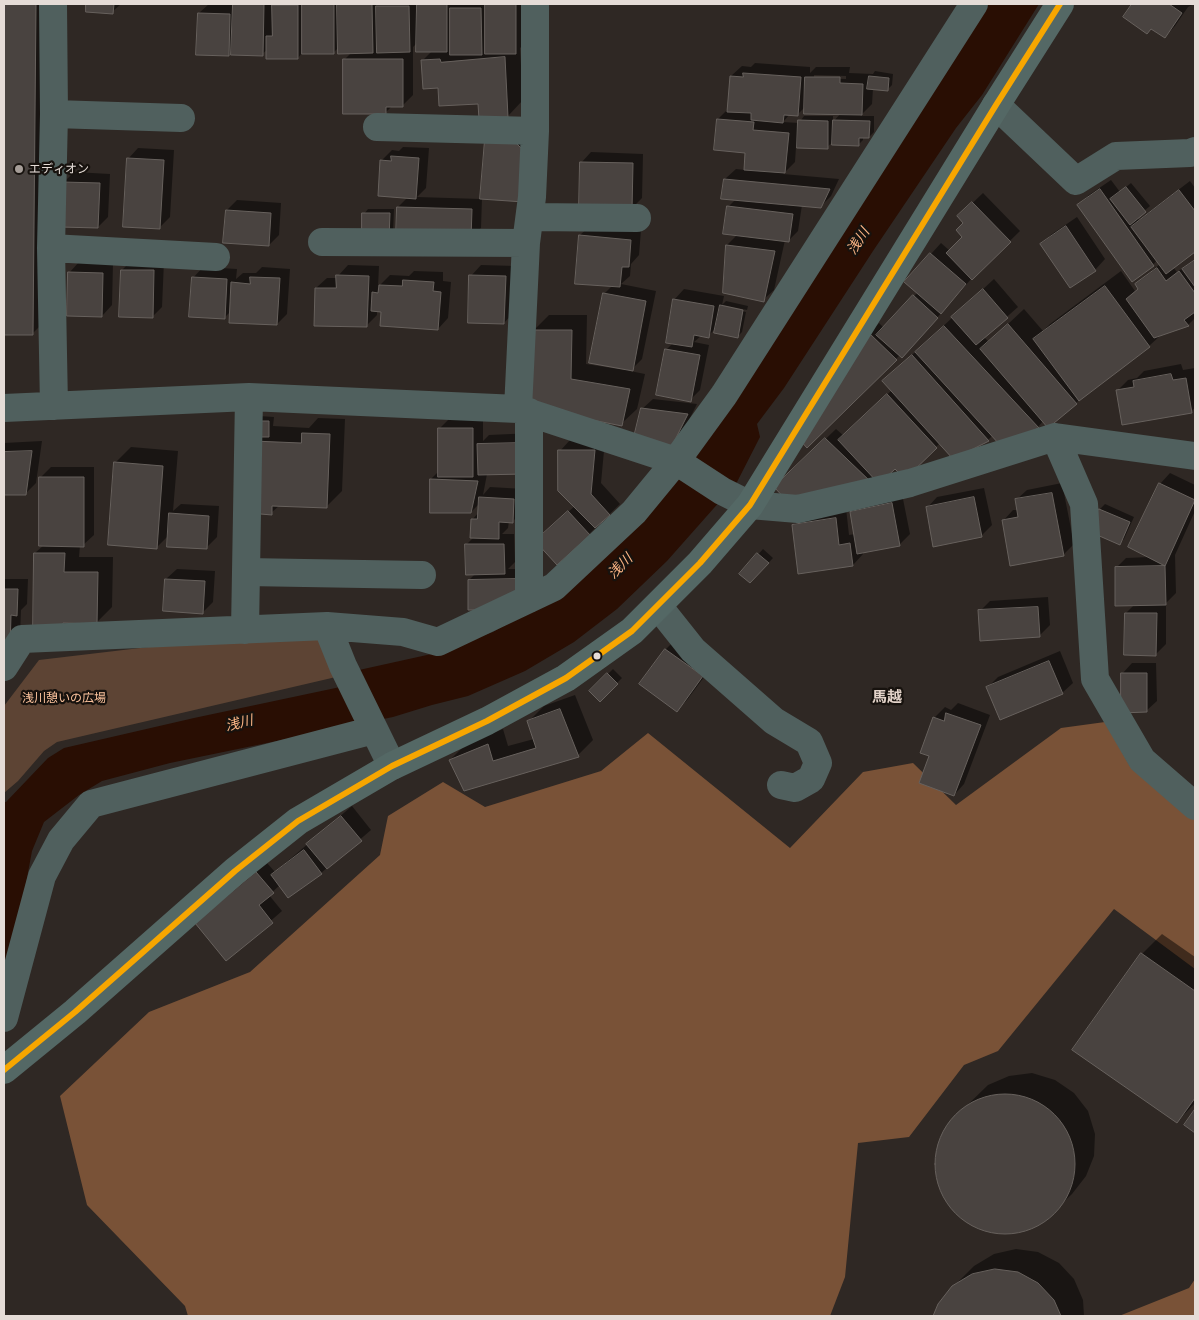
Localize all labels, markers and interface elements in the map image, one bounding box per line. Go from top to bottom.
place label: エディオン [29,162,89,176]
marker: エディオン [13,163,25,175]
water label: 浅川 [843,225,873,257]
water label: 浅川 [604,550,636,582]
unlabelled marker [592,651,602,661]
district label: 馬越 [872,688,902,706]
park label: 浅川憩いの広場 [22,691,106,705]
water label: 浅川 [223,712,255,734]

